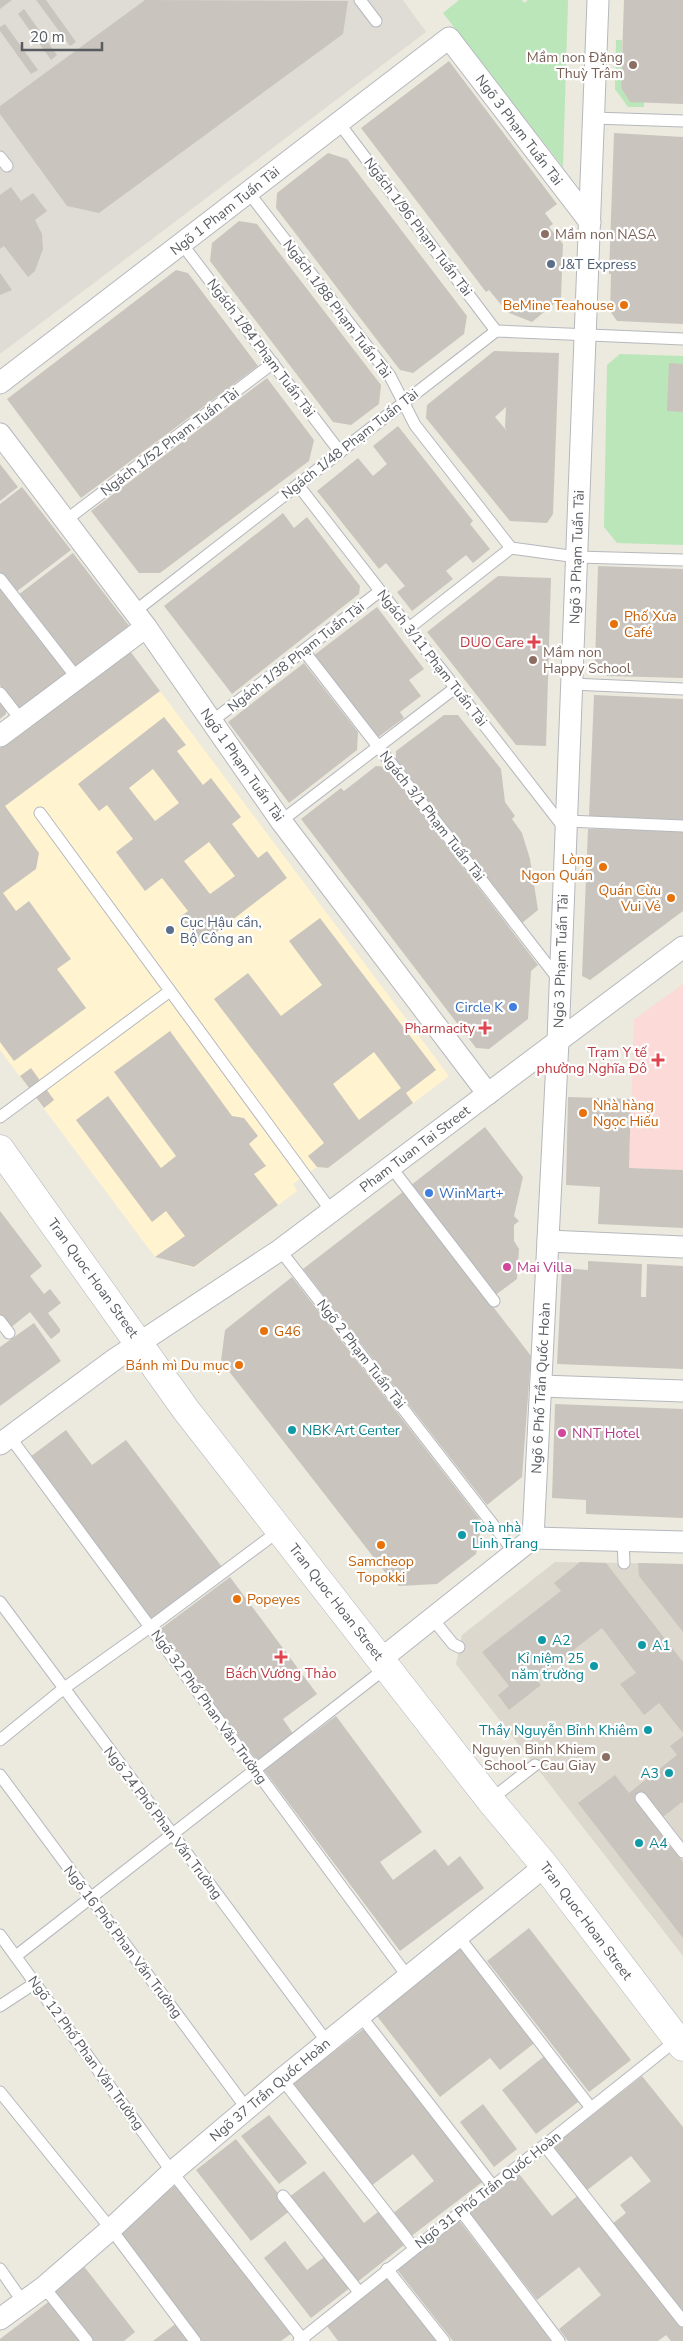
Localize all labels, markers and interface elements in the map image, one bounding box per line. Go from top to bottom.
scale bar [22,20,102,52]
text: 20 m [30,27,65,47]
place label: Mầm non Đặng Thuỳ Trâm [527,48,623,83]
marker: Mầm non Đặng Thuỳ Trâm [627,59,639,71]
street label: Ngõ 3 Phạm Tuấn Tài [471,71,567,189]
street label: Ngách 1/96 Phạm Tuấn Tài [360,154,476,300]
street label: Ngõ 1 Phạm Tuấn Tài [166,162,284,260]
place label: Mầm non NASA [555,225,657,244]
marker: Mầm non NASA [539,228,551,240]
street label: Ngách 1/88 Phạm Tuấn Tài [279,236,395,382]
place label: J&T Express [560,255,637,274]
marker: J&T Express [545,258,557,270]
street label: Ngách 1/84 Phạm Tuấn Tài [203,275,319,421]
place label: BeMine Teahouse [503,296,614,315]
marker: BeMine Teahouse [618,299,630,311]
street label: Ngách 1/52 Phạm Tuấn Tài [97,384,243,500]
street label: Ngách 1/48 Phạm Tuấn Tài [278,385,422,503]
street label: Ngõ 3 Phạm Tuấn Tài [565,490,589,624]
street label: Ngách 3/11 Phạm Tuấn Tài [373,586,491,730]
street label: Ngách 1/38 Phạm Tuấn Tài [224,598,368,716]
place label: Phố Xưa Café [624,607,677,642]
marker: Phố Xưa Café [608,618,620,630]
place label: DUO Care [460,633,524,652]
marker: DUO Care [528,636,540,648]
place label: Mầm non Happy School [543,643,632,678]
marker: Mầm non Happy School [527,654,539,666]
street label: Ngõ 1 Phạm Tuấn Tài [196,705,288,825]
street label: Ngách 3/1 Phạm Tuấn Tài [375,747,489,885]
place label: Lòng Ngon Quán [521,850,593,885]
marker: Lòng Ngon Quán [597,861,609,873]
place label: Quán Cừu Vui Vẻ [598,881,661,916]
marker: Quán Cừu Vui Vẻ [665,892,677,904]
street label: Ngõ 3 Phạm Tuấn Tài [549,894,573,1028]
place label: Cục Hậu cần, Bộ Công an [180,913,262,948]
marker: Cục Hậu cần, Bộ Công an [164,924,176,936]
place label: Circle K [455,998,503,1017]
marker: Circle K [507,1001,519,1013]
place label: Pharmacity [404,1019,476,1038]
marker: Pharmacity [479,1022,491,1034]
place label: Trạm Y tế phường Nghĩa Đô [537,1043,648,1078]
marker: Trạm Y tế phường Nghĩa Đô [651,1053,665,1067]
place label: Nhà hàng Ngọc Hiếu [593,1096,659,1131]
street label: Pham Tuan Tai Street [356,1101,474,1197]
marker: Nhà hàng Ngọc Hiếu [577,1107,589,1119]
place label: WinMart+ [439,1184,504,1203]
marker: WinMart+ [423,1187,435,1199]
street label: Tran Quoc Hoan Street [43,1214,143,1342]
place label: Mai Villa [517,1258,572,1277]
marker: Mai Villa [501,1261,513,1273]
street label: Ngõ 2 Phạm Tuấn Tài [312,1295,410,1413]
street label: Ngõ 6 Phố Trần Quốc Hoàn [527,1302,555,1474]
place label: G46 [274,1322,301,1341]
marker: G46 [258,1325,270,1337]
place label: Bánh mì Du mục [126,1356,230,1375]
marker: Bánh mì Du mục [233,1359,245,1371]
place label: NBK Art Center [302,1421,400,1440]
marker: NBK Art Center [286,1424,298,1436]
place label: NNT Hotel [572,1424,640,1443]
marker: NNT Hotel [556,1427,568,1439]
place label: Toà nhà Linh Trang [472,1518,538,1553]
marker: Toà nhà Linh Trang [456,1529,468,1541]
marker: Samcheop Topokki [375,1539,387,1551]
street label: Tran Quoc Hoan Street [284,1540,388,1664]
place label: Samcheop Topokki [348,1552,414,1587]
place label: Popeyes [247,1590,300,1609]
marker: Popeyes [231,1593,243,1605]
street label: Ngõ 32 Phố Phan Văn Trường [147,1626,271,1788]
place label: A2 [552,1631,571,1650]
marker: A2 [536,1634,548,1646]
place label: A1 [652,1636,671,1655]
marker: A1 [636,1639,648,1651]
place label: Kỉ niệm 25 năm trường [511,1649,584,1684]
marker: Bách Vương Thảo [275,1651,287,1663]
marker: Kỉ niệm 25 năm trường [588,1660,600,1672]
place label: Bách Vương Thảo [226,1664,337,1683]
place label: Thầy Nguyễn Bỉnh Khiêm [479,1721,638,1740]
marker: Thầy Nguyễn Bỉnh Khiêm [642,1724,654,1736]
place label: Nguyen Binh Khiem School - Cau Giay [472,1740,597,1775]
street label: Ngõ 24 Phố Phan Văn Trường [99,1743,227,1903]
marker: Nguyen Binh Khiem School - Cau Giay [600,1751,612,1763]
place label: A3 [640,1764,659,1783]
marker: A3 [663,1767,675,1779]
place label: A4 [649,1834,668,1853]
marker: A4 [633,1837,645,1849]
street label: Tran Quoc Hoan Street [535,1858,637,1984]
street label: Ngõ 16 Phố Phan Văn Trường [59,1862,187,2022]
street label: Ngõ 12 Phố Phan Văn Trường [24,1972,148,2134]
street label: Ngõ 37 Trần Quốc Hoàn [206,2034,334,2146]
street label: Ngõ 31 Phố Trần Quốc Hoàn [411,2127,565,2253]

